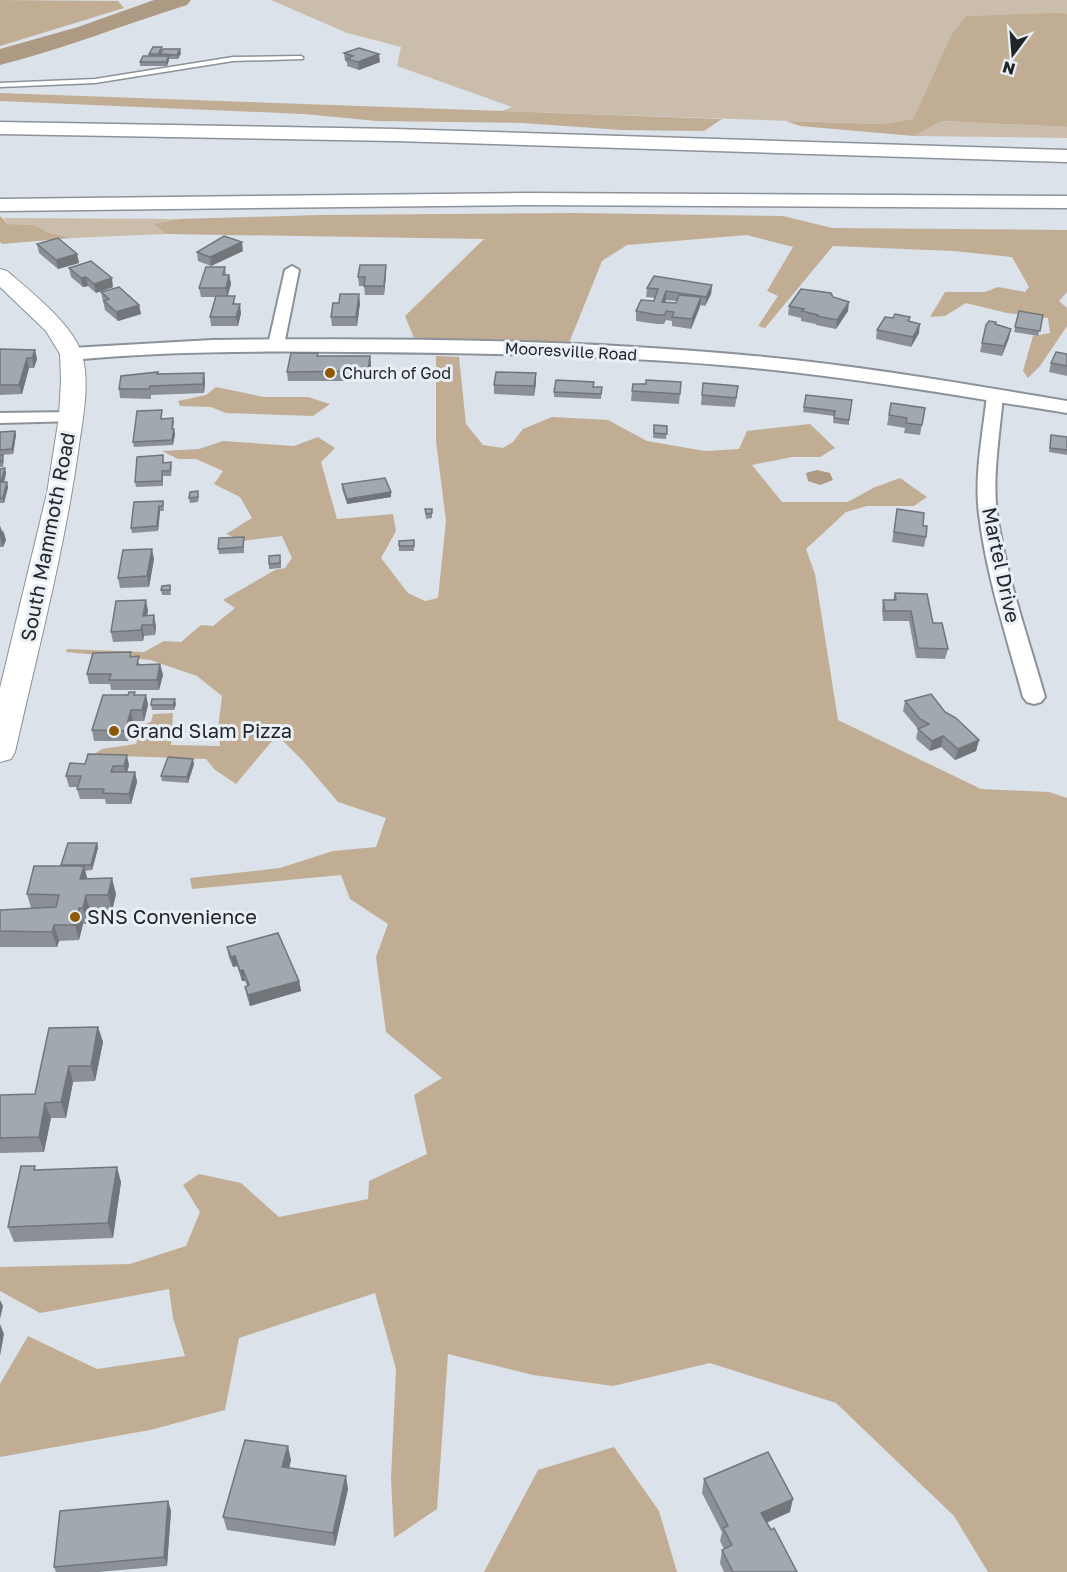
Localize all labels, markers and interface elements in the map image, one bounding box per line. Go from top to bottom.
north arrow [983,24,1043,84]
text: N [1000,57,1017,80]
street label: Mooresville Road [504,338,638,364]
place label: Church of God [342,363,451,383]
marker: Church of God [323,366,337,380]
street label: South Mammoth Road [15,430,79,643]
street label: Martel Drive [978,505,1026,625]
place label: Grand Slam Pizza [126,718,292,742]
marker: Grand Slam Pizza [107,724,121,738]
place label: SNS Convenience [87,904,257,928]
marker: SNS Convenience [68,910,82,924]

